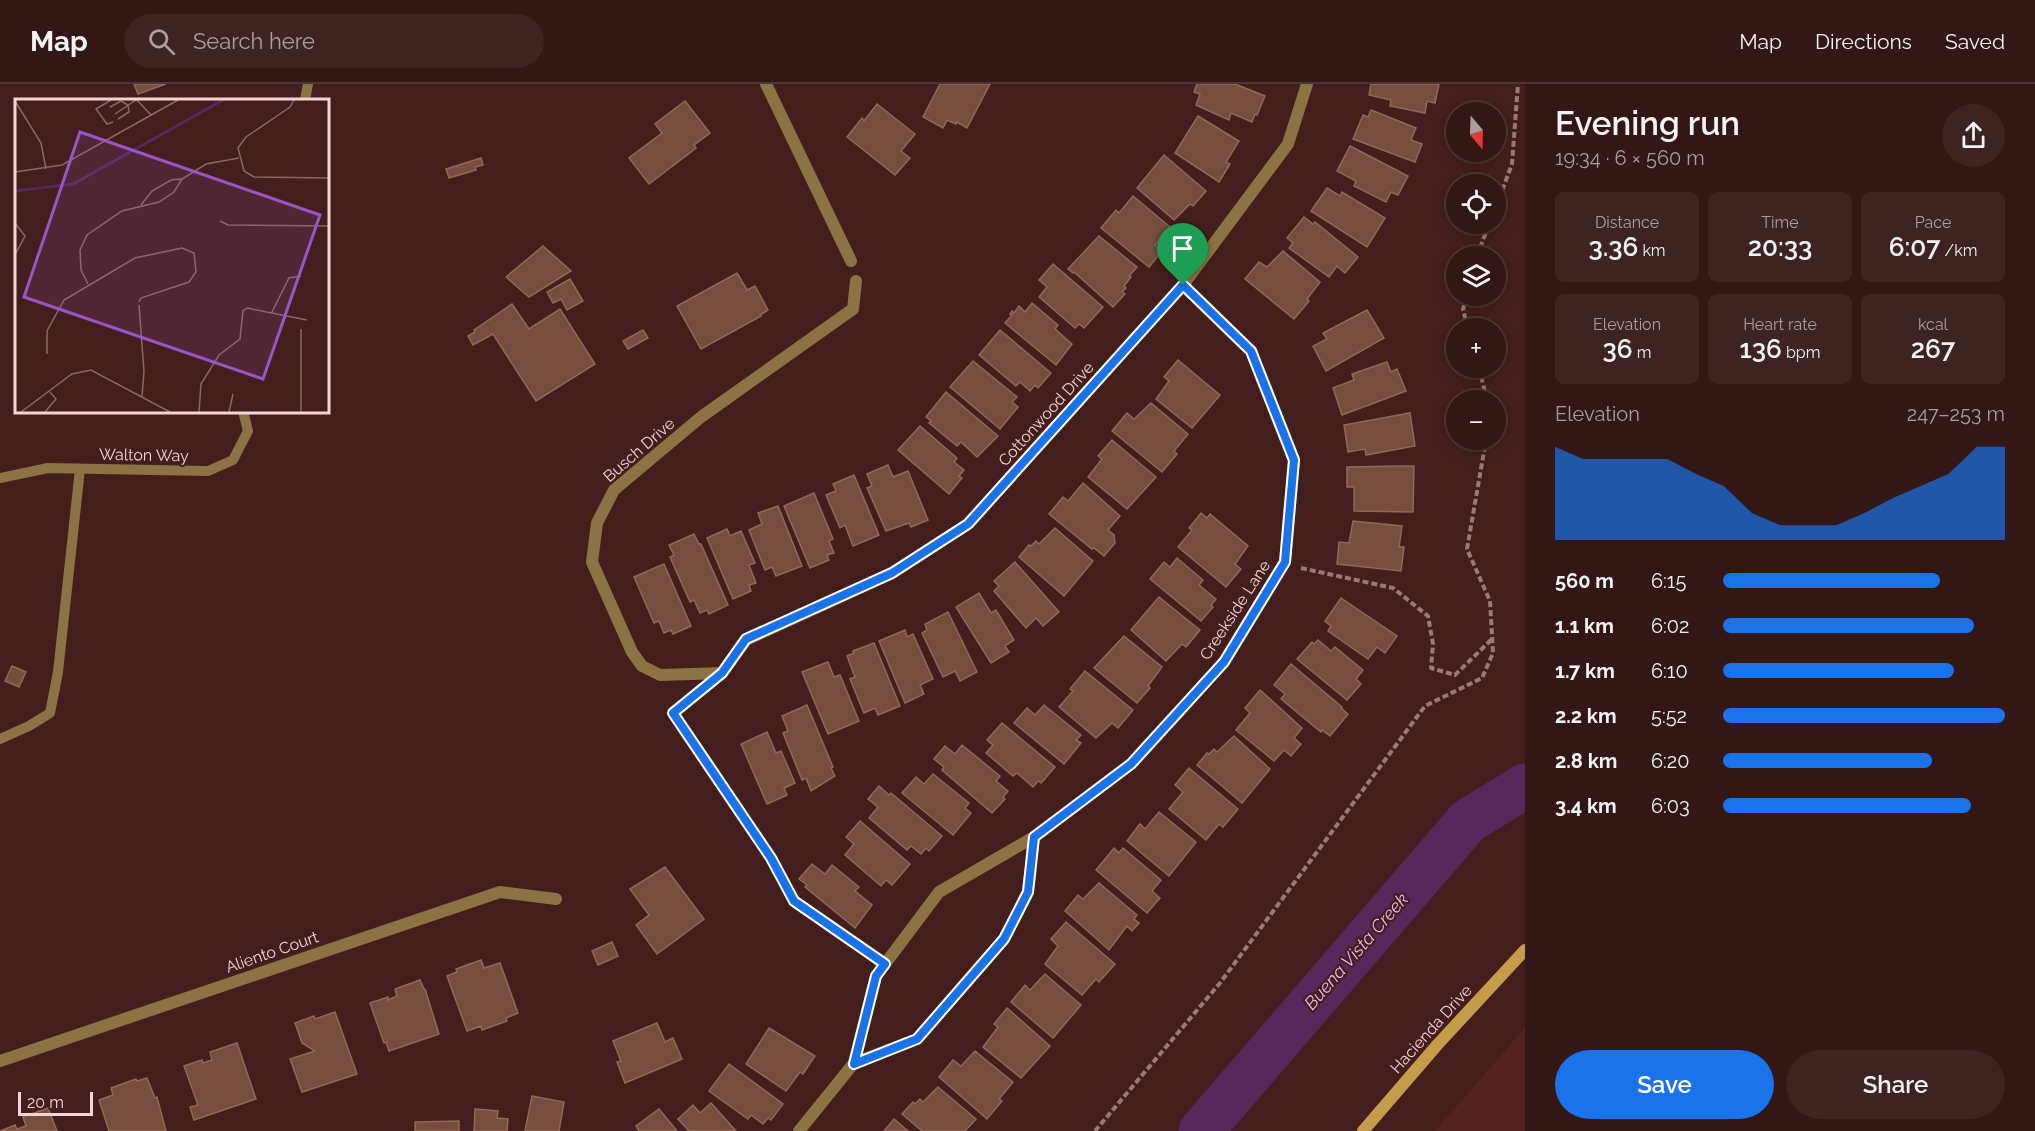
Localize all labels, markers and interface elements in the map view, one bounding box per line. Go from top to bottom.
search box [124,14,544,68]
text: Map [30,25,88,58]
icon: search [145,25,178,58]
text: Search here [193,28,315,54]
text: Map [1739,29,1782,54]
text: Directions [1815,29,1912,54]
text: Saved [1945,29,2005,54]
inset map [15,99,328,412]
north arrow [1446,102,1506,162]
map controls [1446,102,1506,450]
text: Evening run [1555,104,1740,143]
button: share [1942,104,2005,167]
text: 19:34 · 6 × 560 m [1555,146,1705,170]
button: locate [1446,174,1506,234]
text: Distance [1595,213,1659,232]
text: Time [1761,213,1799,232]
text: Pace [1915,213,1951,232]
pin [1157,223,1208,285]
icon: arrive [1166,232,1199,265]
text: 3.36 [1588,232,1638,262]
text: 20:33 [1748,232,1812,262]
text: 6:07 [1889,232,1940,262]
text: km [1638,241,1666,260]
text: /km [1940,241,1977,260]
button: layers [1446,246,1506,306]
text: Elevation [1593,315,1661,334]
text: Heart rate [1743,315,1817,334]
text: kcal [1918,315,1948,334]
button: + [1446,318,1506,378]
text: 36 [1603,334,1633,364]
text: 136 [1740,334,1782,364]
text: 267 [1911,334,1955,364]
text: m [1633,343,1651,362]
text: bpm [1782,343,1820,362]
street label: Cottonwood Drive [994,358,1098,470]
button: − [1446,390,1506,450]
text: Elevation [1555,402,1640,426]
text: 247–253 m [1907,402,2005,426]
street label: Busch Drive [599,414,679,486]
street label: Walton Way [99,445,189,465]
street label: Creekside Lane [1196,557,1274,663]
text: 560 m [1555,569,1614,593]
text: 6:15 [1651,569,1686,593]
text: 1.1 km [1555,614,1614,638]
text: 6:02 [1651,614,1689,638]
text: 1.7 km [1555,659,1615,683]
text: 6:10 [1651,659,1688,683]
text: 2.2 km [1555,704,1617,728]
text: 5:52 [1651,704,1687,728]
text: 2.8 km [1555,749,1617,773]
text: 6:20 [1651,749,1689,773]
text: 3.4 km [1555,794,1617,818]
text: 6:03 [1651,794,1690,818]
water label: Buena Vista Creek [1300,888,1413,1014]
street label: Aliento Court [223,927,322,977]
street label: Hacienda Drive [1386,981,1476,1077]
button: Save [1555,1050,1774,1119]
button: Share [1786,1050,2005,1119]
scale bar [18,1089,93,1116]
text: 20 m [27,1093,64,1112]

